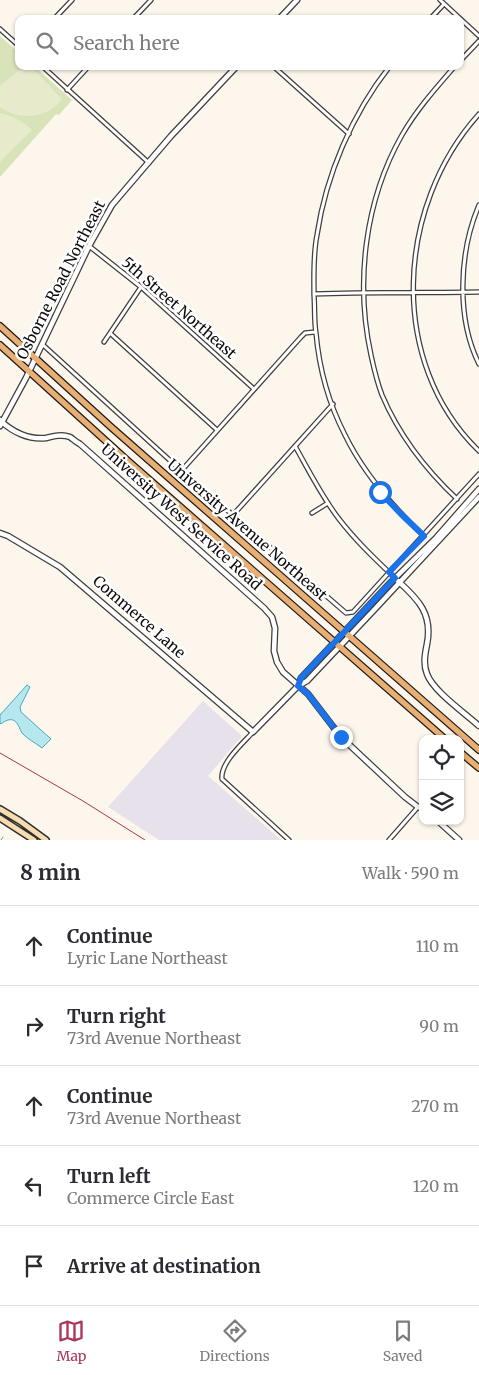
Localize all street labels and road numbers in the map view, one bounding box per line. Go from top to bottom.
street label: Osborne Road Northeast [12,197,109,362]
street label: 5th Street Northeast [118,253,241,363]
street label: University West Service Road [97,439,266,594]
street label: University Avenue Northeast [163,455,331,604]
street label: Commerce Lane [89,571,190,662]

